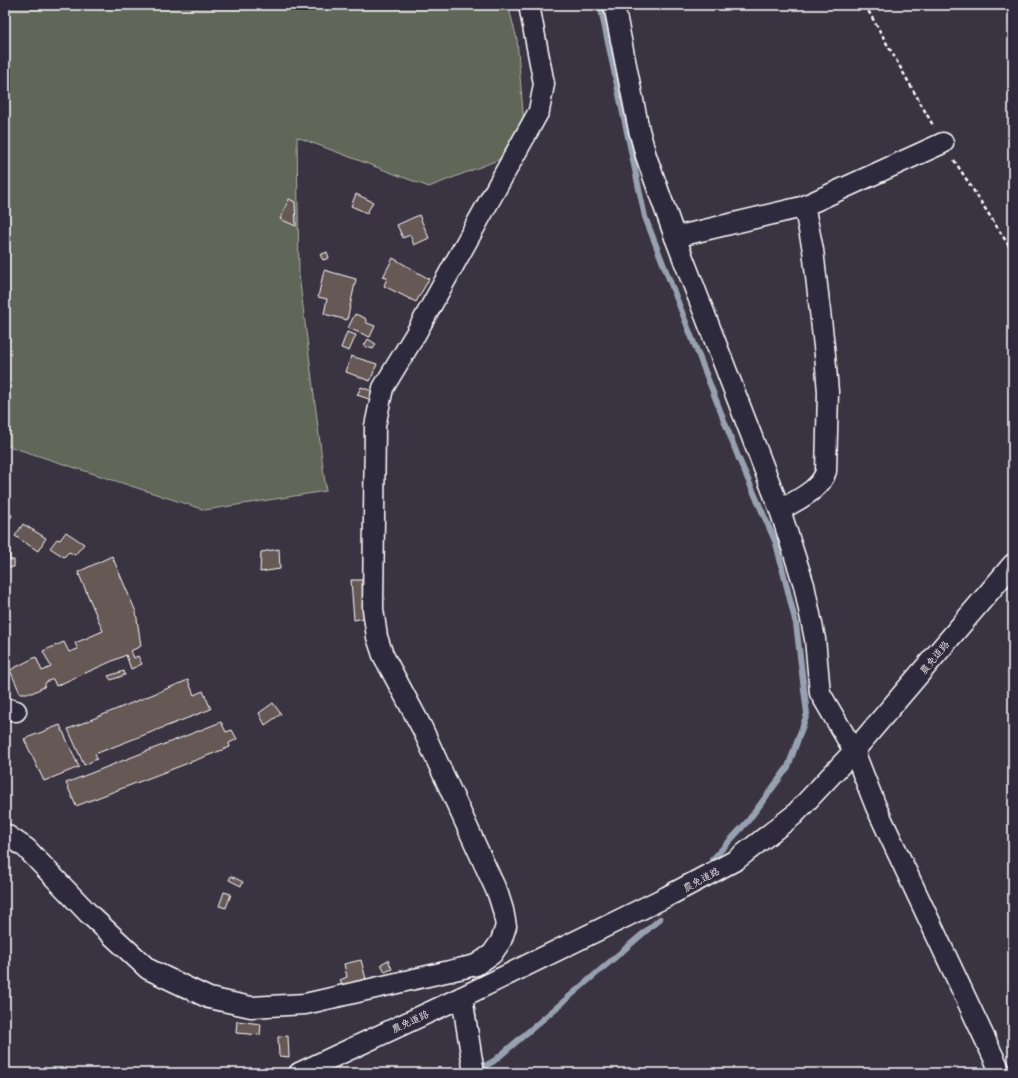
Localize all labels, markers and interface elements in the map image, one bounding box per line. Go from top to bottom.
street label: 農免道路 [917,638,952,677]
street label: 農免道路 [681,865,722,895]
street label: 農免道路 [390,1008,431,1036]

